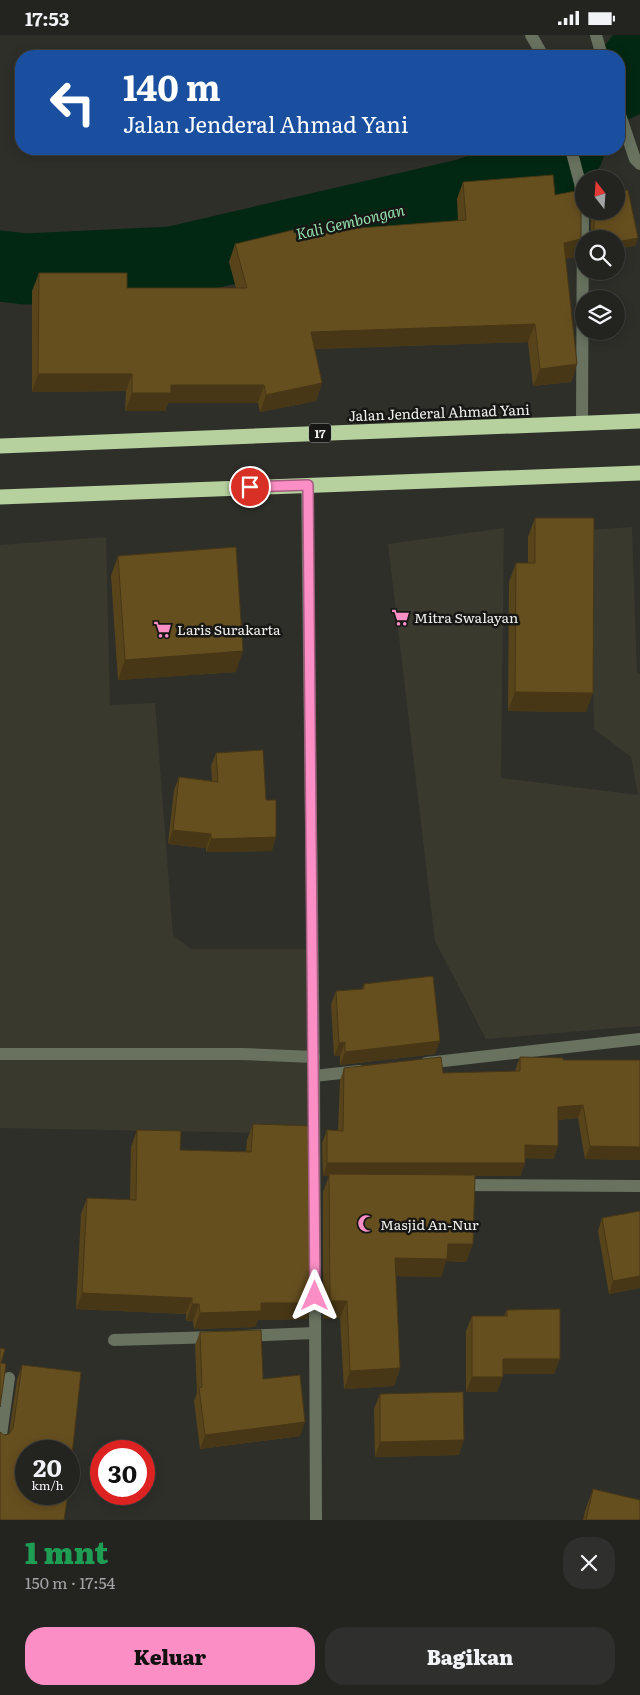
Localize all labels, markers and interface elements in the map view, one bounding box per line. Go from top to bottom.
text: 17:53 [25,4,69,32]
text: 140 m [123,60,221,112]
icon: left [40,70,105,135]
text: Jalan Jenderal Ahmad Yani [123,107,408,140]
north arrow [575,170,625,220]
map controls [575,170,625,340]
water label: Kali Gembongan [293,197,407,245]
button: search [575,230,625,280]
button: layers [575,290,625,340]
street label: Jalan Jenderal Ahmad Yani [348,399,530,425]
road number: 17 [309,423,331,443]
pin [229,466,271,508]
icon: arrive [236,473,264,501]
supermarket icon: Mitra Swalayan [390,607,410,627]
place label: Mitra Swalayan [414,607,518,627]
supermarket icon: Laris Surakarta [153,619,173,639]
place label: Laris Surakarta [177,619,281,639]
mosque icon: Masjid An-Nur [356,1214,376,1234]
place label: Masjid An-Nur [380,1214,479,1234]
position arrow [288,1269,340,1321]
speed limit sign: 30 [90,1440,155,1505]
text: 20 [33,1448,62,1485]
text: km/h [32,1476,63,1494]
text: 1 mnt [25,1529,108,1573]
button: close [563,1537,615,1589]
text: 150 m · 17:54 [25,1570,115,1594]
button: Keluar [25,1627,315,1685]
button: Bagikan [325,1627,615,1685]

